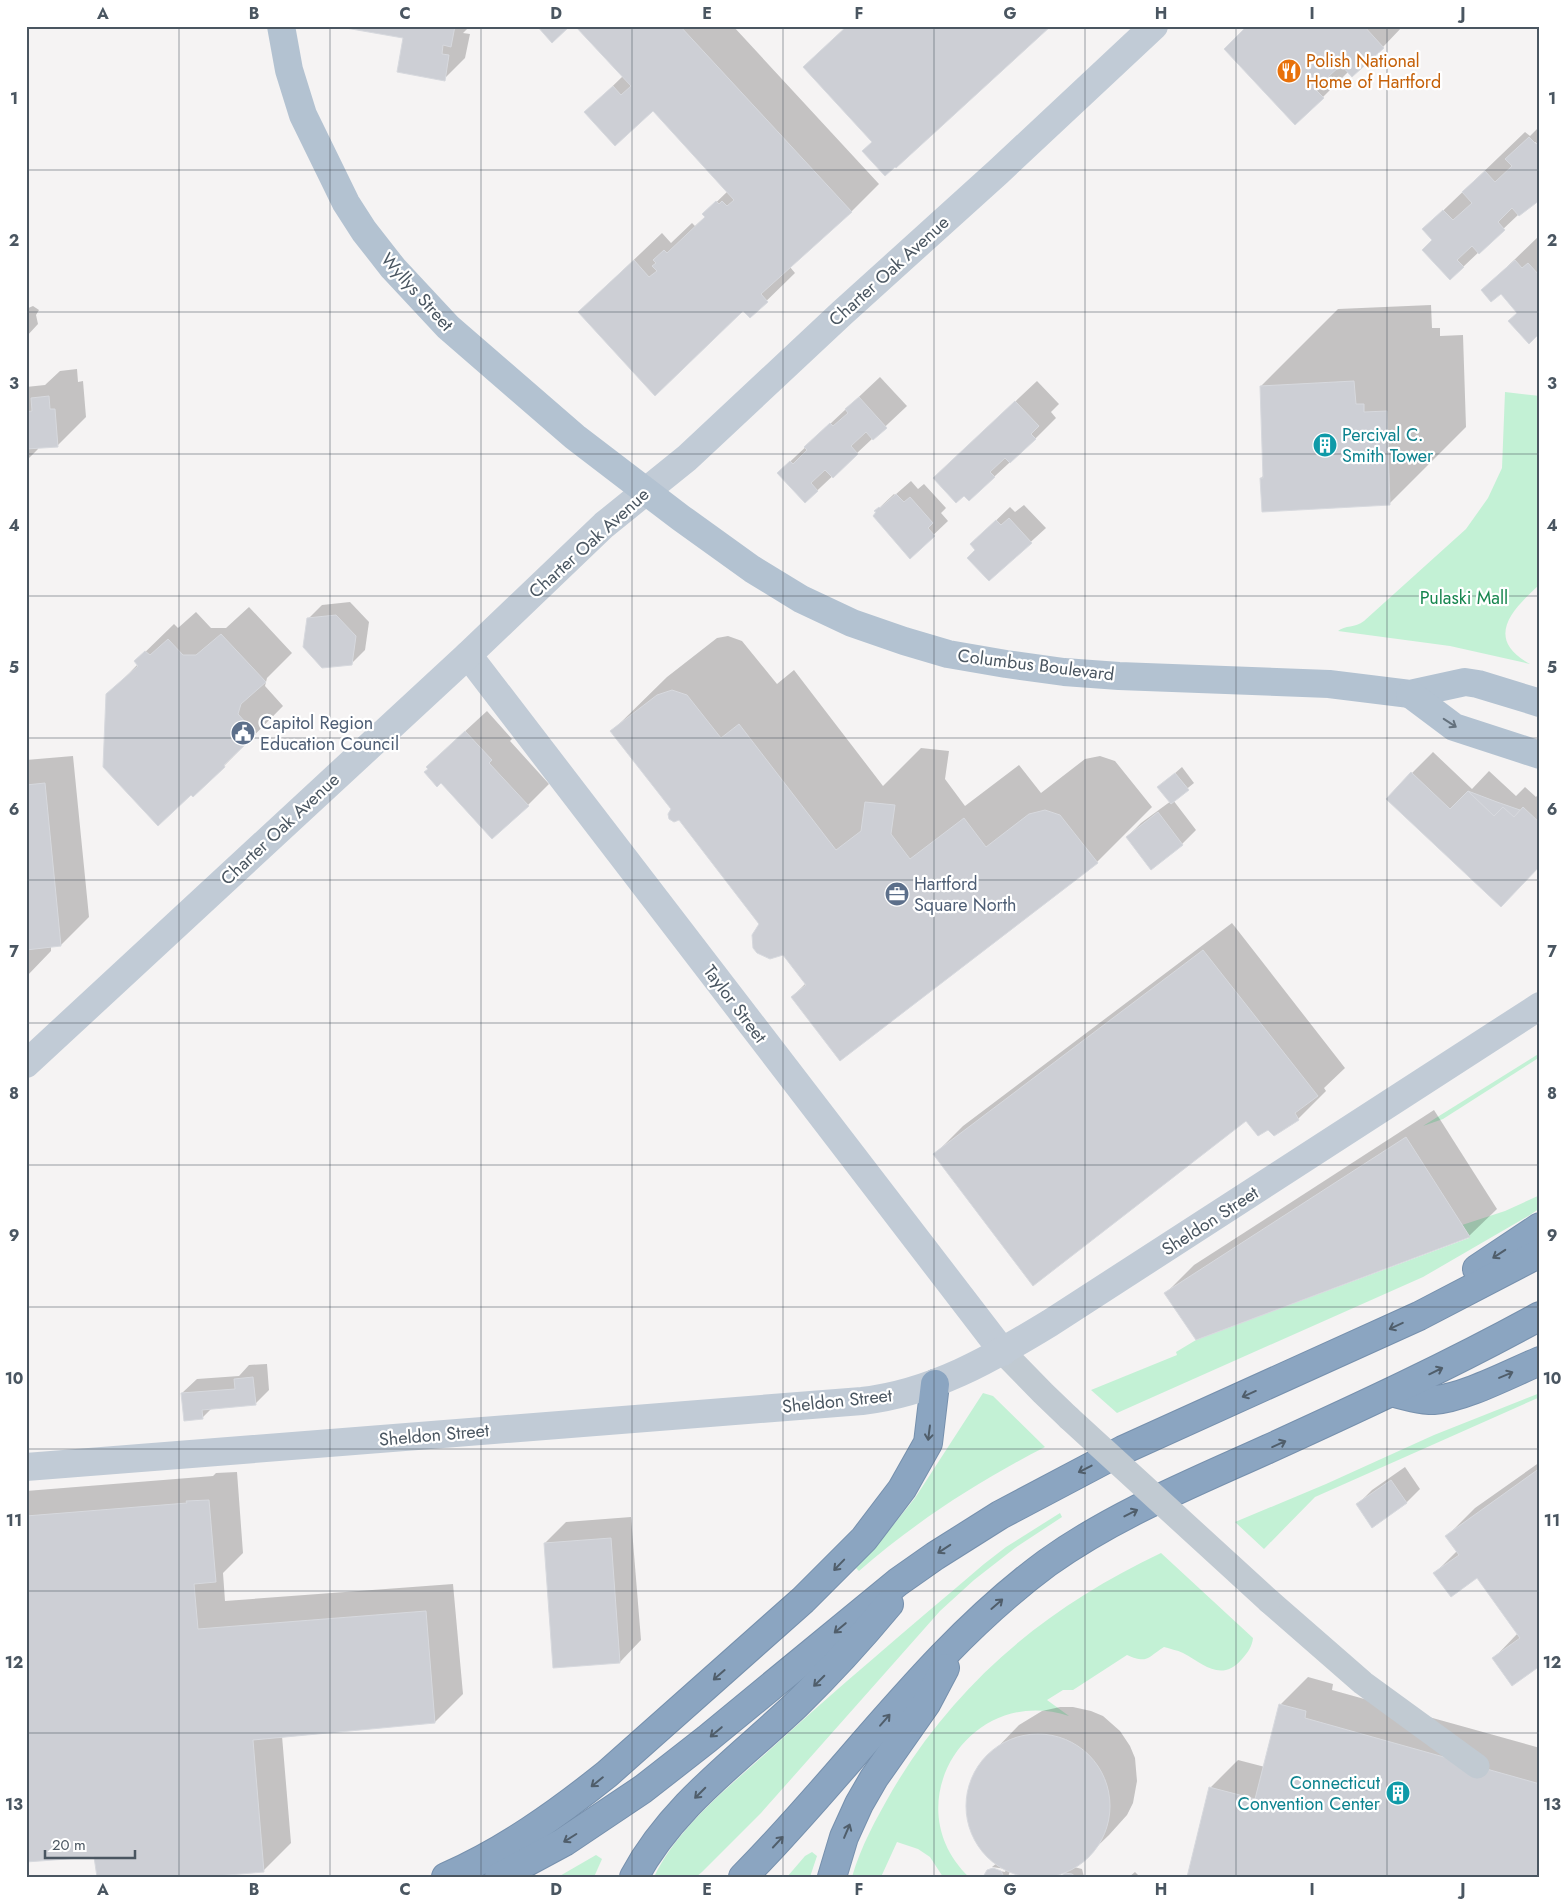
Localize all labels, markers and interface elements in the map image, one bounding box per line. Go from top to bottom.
text: A [96,2,109,25]
text: B [249,2,259,25]
text: C [399,2,411,25]
text: D [550,2,562,25]
text: E [702,2,712,25]
text: F [855,2,863,25]
text: G [1003,2,1017,25]
text: H [1155,2,1167,25]
text: I [1309,2,1315,25]
text: J [1457,2,1466,25]
place label: Polish National Home of Hartford [1306,48,1441,95]
restaurant icon: Polish National Home of Hartford [1276,58,1302,84]
text: 1 [10,87,18,110]
text: 1 [1548,87,1556,110]
street label: Charter Oak Avenue [823,210,955,332]
text: 2 [9,229,19,252]
text: 2 [1547,229,1557,252]
street label: Wyllys Street [375,247,460,337]
text: 3 [9,372,19,395]
text: 3 [1547,372,1557,395]
place label: Percival C. Smith Tower [1342,422,1434,469]
building icon: Percival C. Smith Tower [1312,432,1338,458]
street label: Charter Oak Avenue [523,482,655,604]
text: 4 [8,514,20,537]
text: 4 [1546,514,1558,537]
park label: Pulaski Mall [1420,585,1508,611]
street label: Columbus Boulevard [956,642,1116,688]
text: 5 [9,656,19,679]
text: 5 [1547,656,1557,679]
place label: Capitol Region Education Council [260,710,399,757]
one-way arrow [1442,718,1456,728]
public building icon: Capitol Region Education Council [230,720,256,746]
street label: Charter Oak Avenue [215,767,345,891]
text: 6 [9,798,19,821]
text: 6 [1547,798,1557,821]
place label: Hartford Square North [914,871,1017,918]
office icon: Hartford Square North [884,881,910,907]
text: 7 [9,940,19,963]
text: 7 [1547,940,1557,963]
street label: Taylor Street [697,960,773,1049]
text: 8 [9,1082,19,1105]
text: 8 [1547,1082,1557,1105]
street label: Sheldon Street [1157,1180,1264,1262]
text: 9 [9,1224,19,1247]
text: 9 [1547,1224,1557,1247]
one-way arrow [1493,1249,1507,1259]
one-way arrow [1389,1322,1404,1332]
one-way arrow [1428,1366,1443,1375]
text: 10 [5,1367,23,1390]
text: 10 [1543,1367,1561,1390]
one-way arrow [1498,1370,1513,1380]
street label: Sheldon Street [781,1382,894,1420]
one-way arrow [1242,1389,1257,1399]
street label: Sheldon Street [378,1417,491,1453]
one-way arrow [924,1424,934,1440]
one-way arrow [1271,1439,1286,1449]
one-way arrow [1078,1465,1093,1474]
one-way arrow [1124,1508,1139,1518]
text: 11 [6,1509,22,1532]
text: 11 [1544,1509,1560,1532]
one-way arrow [937,1544,951,1555]
one-way arrow [833,1559,845,1572]
one-way arrow [991,1598,1004,1610]
one-way arrow [834,1623,847,1634]
text: 12 [5,1651,23,1674]
text: 12 [1543,1651,1561,1674]
one-way arrow [712,1669,725,1680]
one-way arrow [813,1675,825,1688]
one-way arrow [879,1714,890,1727]
one-way arrow [709,1727,722,1738]
place label: Connecticut Convention Center [1238,1770,1381,1817]
one-way arrow [591,1777,604,1788]
building icon: Connecticut Convention Center [1385,1780,1411,1806]
one-way arrow [694,1786,706,1799]
text: 13 [5,1793,23,1816]
text: 13 [1543,1793,1561,1816]
one-way arrow [844,1823,853,1838]
scale bar [45,1828,135,1860]
one-way arrow [563,1833,577,1843]
text: 20 m [52,1834,86,1856]
one-way arrow [772,1836,784,1848]
text: A [96,1878,109,1901]
text: B [249,1878,259,1901]
text: C [399,1878,411,1901]
text: D [550,1878,562,1901]
text: E [702,1878,712,1901]
text: F [855,1878,863,1901]
text: G [1003,1878,1017,1901]
text: H [1155,1878,1167,1901]
text: I [1309,1878,1315,1901]
text: J [1457,1878,1466,1901]

